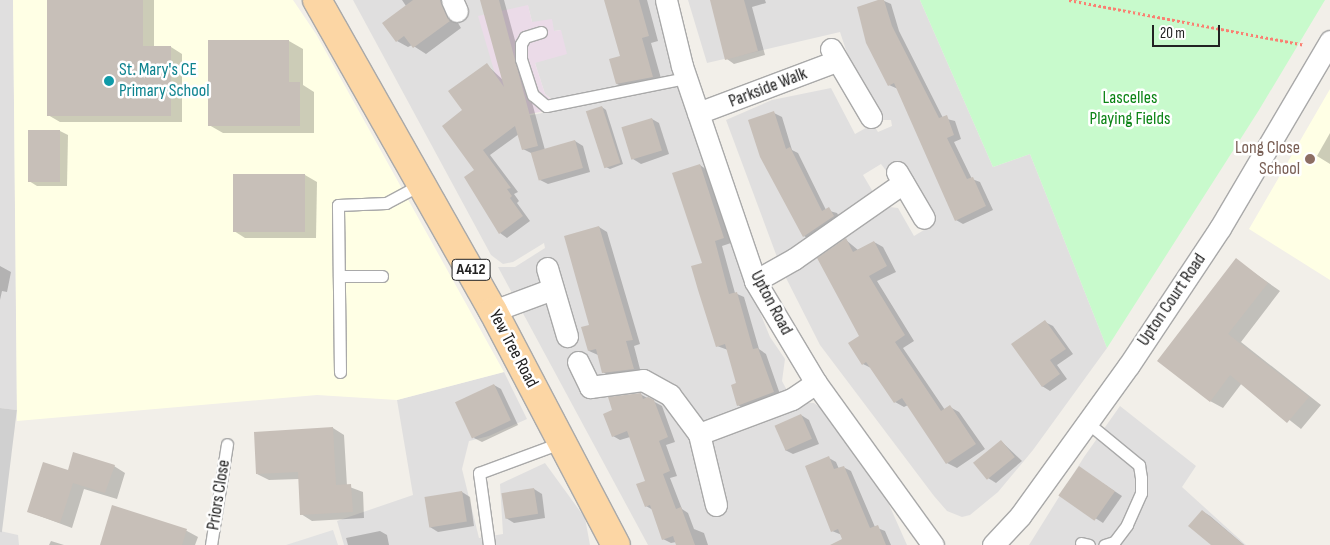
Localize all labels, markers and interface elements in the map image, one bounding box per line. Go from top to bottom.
scale bar [1155,15,1222,47]
text: 20 m [1160,24,1185,43]
place label: St. Mary's CE Primary School [119,60,210,102]
street label: Parkside Walk [726,63,810,113]
marker: St. Mary's CE Primary School [103,75,115,87]
park label: Lascelles Playing Fields [1090,88,1170,130]
place label: Long Close School [1235,138,1300,180]
marker: Long Close School [1304,153,1316,165]
street label: Upton Court Road [1133,250,1211,350]
road number: A412 [451,256,491,284]
street label: Upton Road [745,267,797,339]
street label: Yew Tree Road [484,306,542,392]
street label: Priors Close [203,458,235,532]

